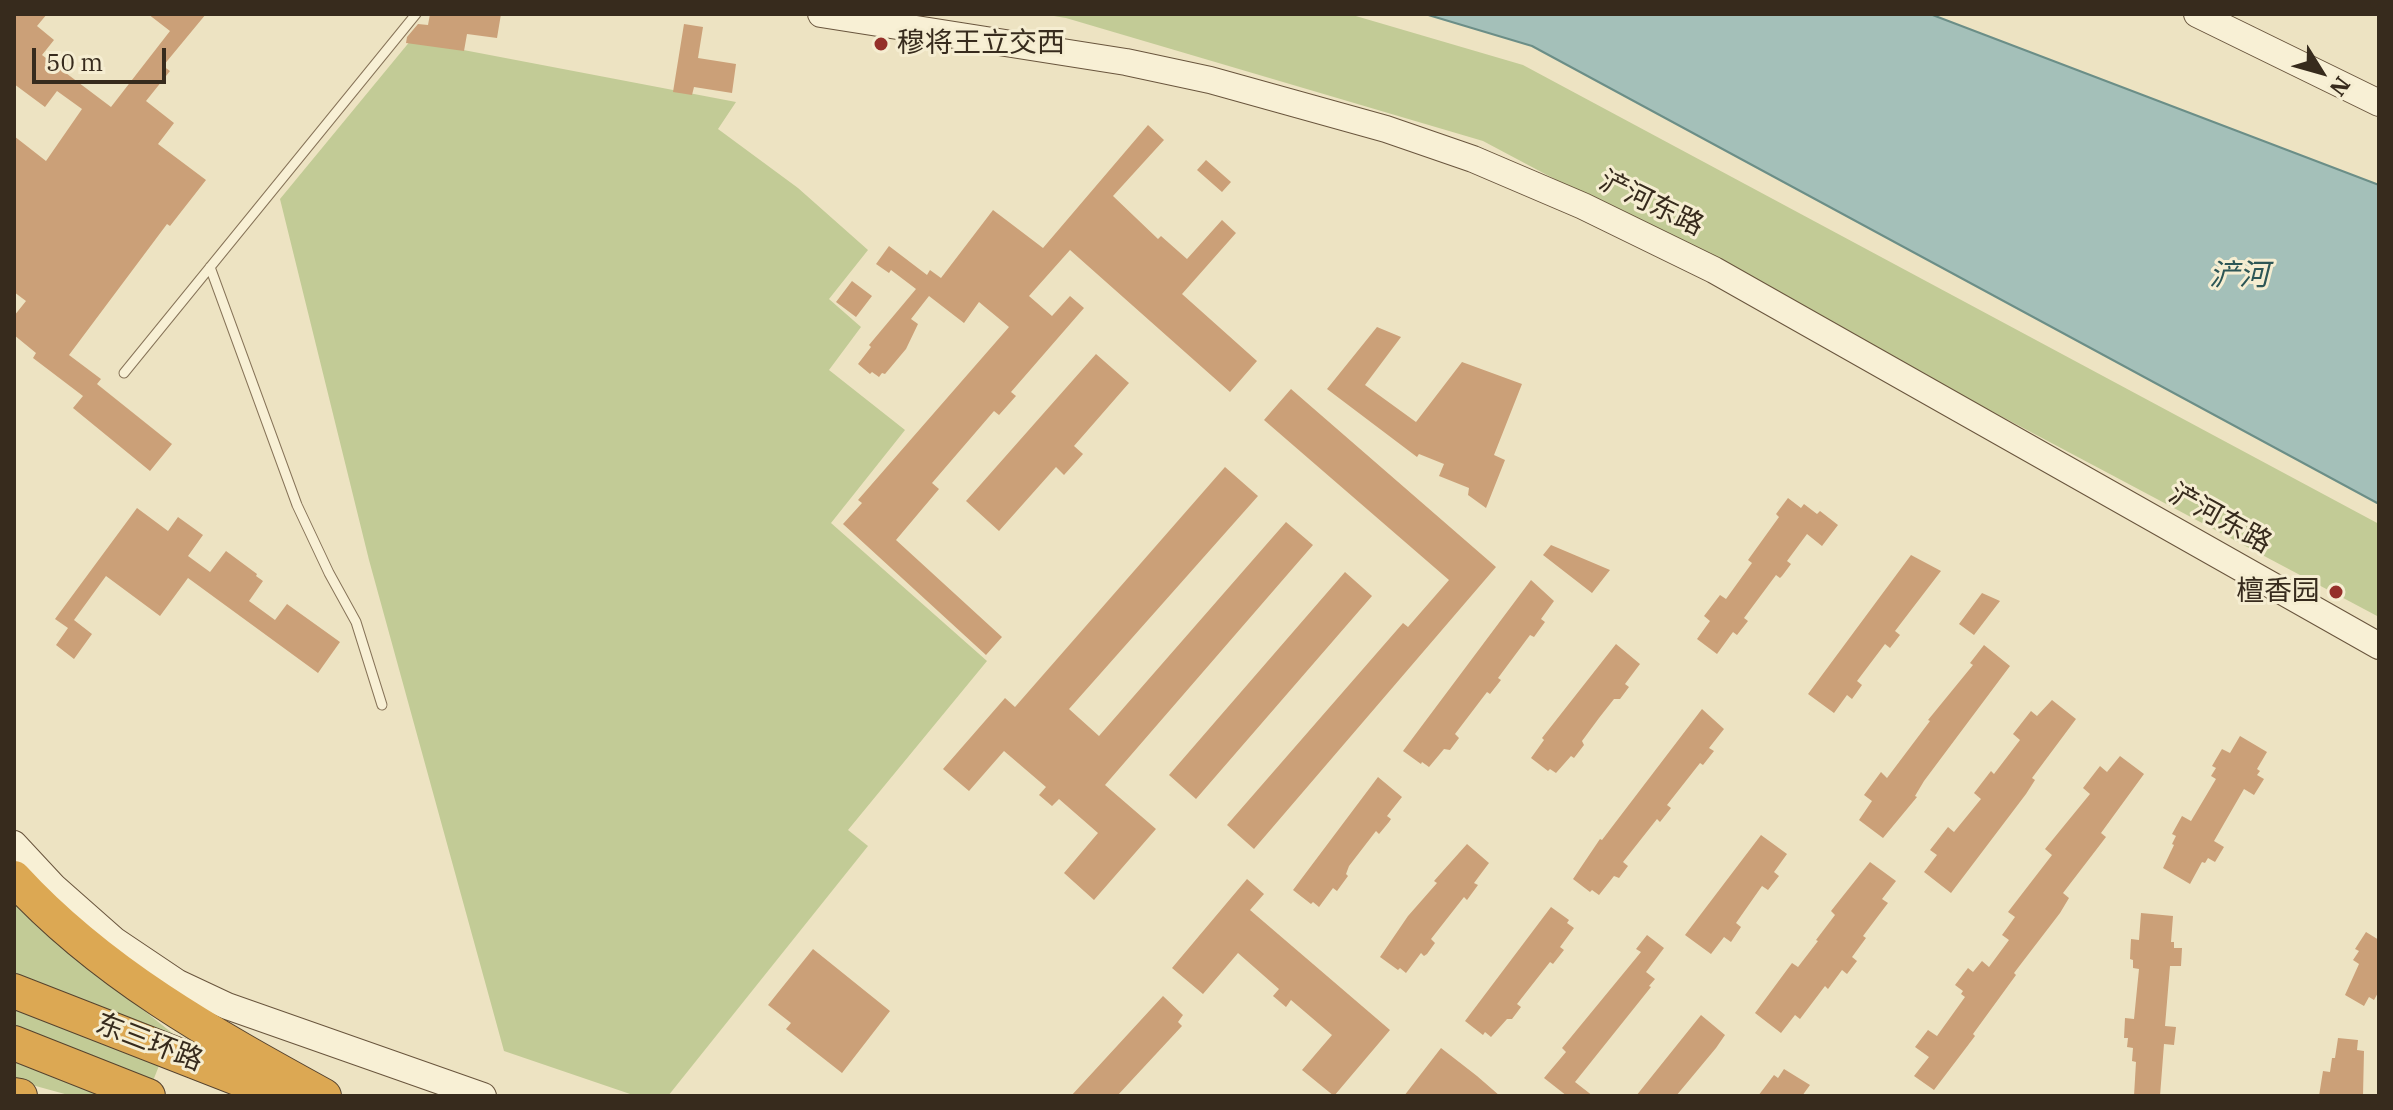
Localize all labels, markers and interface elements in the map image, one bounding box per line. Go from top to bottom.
place label: 穆将王立交西 [897,27,1065,61]
scale bar [36,32,170,82]
north arrow [2281,32,2361,112]
marker: 穆将王立交西 [872,35,890,53]
text: 50 m [46,46,103,78]
text: N [2324,71,2357,102]
street label: 浐河东路 [1593,164,1709,244]
water label: 浐河 [2209,258,2269,294]
street label: 浐河东路 [2163,477,2277,561]
place label: 檀香园 [2236,575,2320,609]
marker: 檀香园 [2327,583,2345,601]
street label: 东三环路 [91,1007,207,1079]

